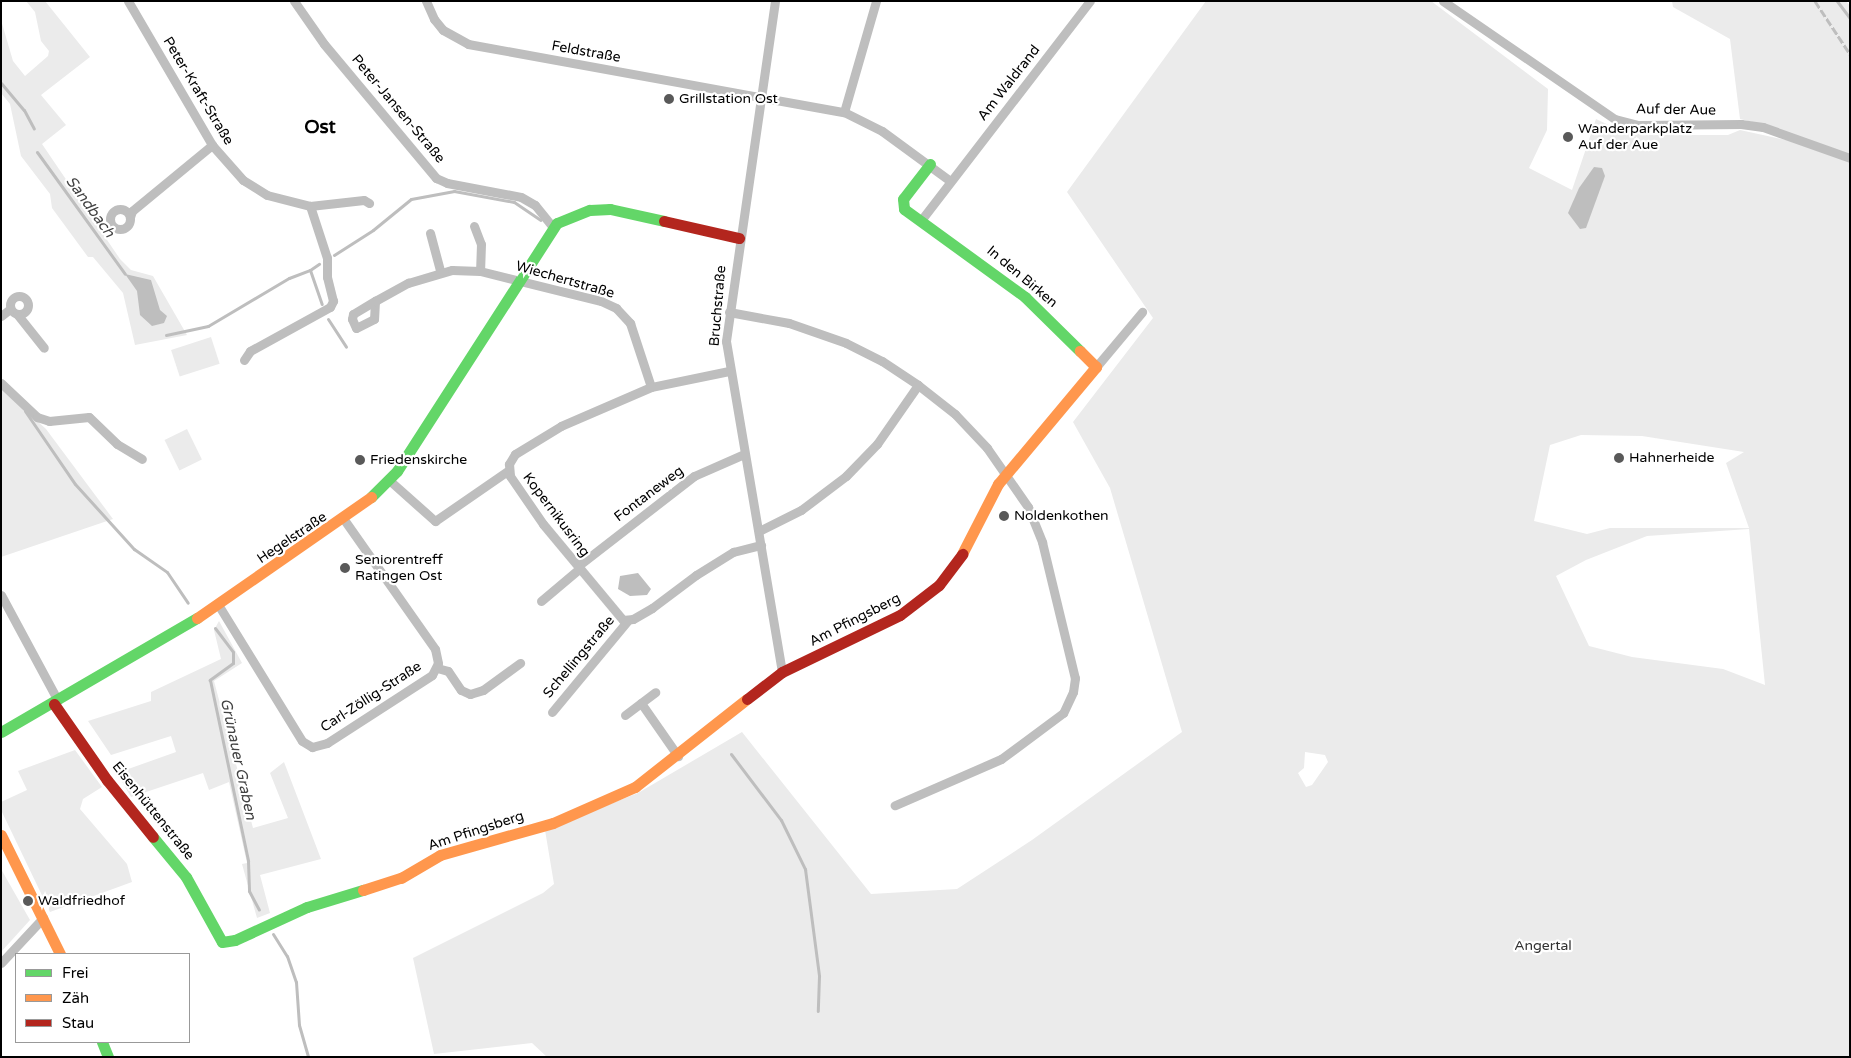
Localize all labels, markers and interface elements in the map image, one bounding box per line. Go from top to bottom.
street label: Peter-Kraft-Straße [159,34,237,148]
street label: Feldstraße [550,38,622,66]
street label: Am Waldrand [974,42,1044,124]
street label: Peter-Jansen-Straße [348,51,448,167]
place label: Grillstation Ost [679,91,778,107]
marker: Grillstation Ost [663,93,675,105]
street label: Auf der Aue [1636,101,1716,119]
district label: Ost [304,117,336,139]
place label: Wanderparkplatz Auf der Aue [1578,121,1692,154]
marker: Wanderparkplatz Auf der Aue [1562,131,1574,143]
water label: Sandbach [62,173,118,241]
street label: In den Birken [983,242,1061,312]
street label: Wiechertstraße [514,258,616,302]
street label: Bruchstraße [706,265,730,347]
place label: Hahnerheide [1629,450,1714,466]
place label: Friedenskirche [370,452,467,468]
marker: Hahnerheide [1613,452,1625,464]
marker: Friedenskirche [354,454,366,466]
street label: Fontaneweg [611,463,687,525]
street label: Kopernikusring [519,470,593,560]
place label: Noldenkothen [1014,508,1109,524]
street label: Hegelstraße [254,509,330,567]
marker: Noldenkothen [998,510,1010,522]
place label: Seniorentreff Ratingen Ost [355,552,443,584]
marker: Seniorentreff Ratingen Ost [339,562,351,574]
street label: Am Pfingsberg [807,590,903,650]
street label: Schellingstraße [540,613,618,701]
street label: Carl-Zöllig-Straße [317,658,425,736]
water label: Grünauer Graben [216,697,260,821]
street label: Eisenhüttenstraße [108,759,198,863]
street label: Am Pfingsberg [426,808,526,854]
place label: Waldfriedhof [38,893,125,909]
marker: Waldfriedhof [22,895,34,907]
park label: Angertal [1514,938,1572,954]
legend [15,953,190,1043]
text: Frei [62,964,88,982]
text: Zäh [62,989,89,1007]
text: Stau [62,1014,94,1032]

